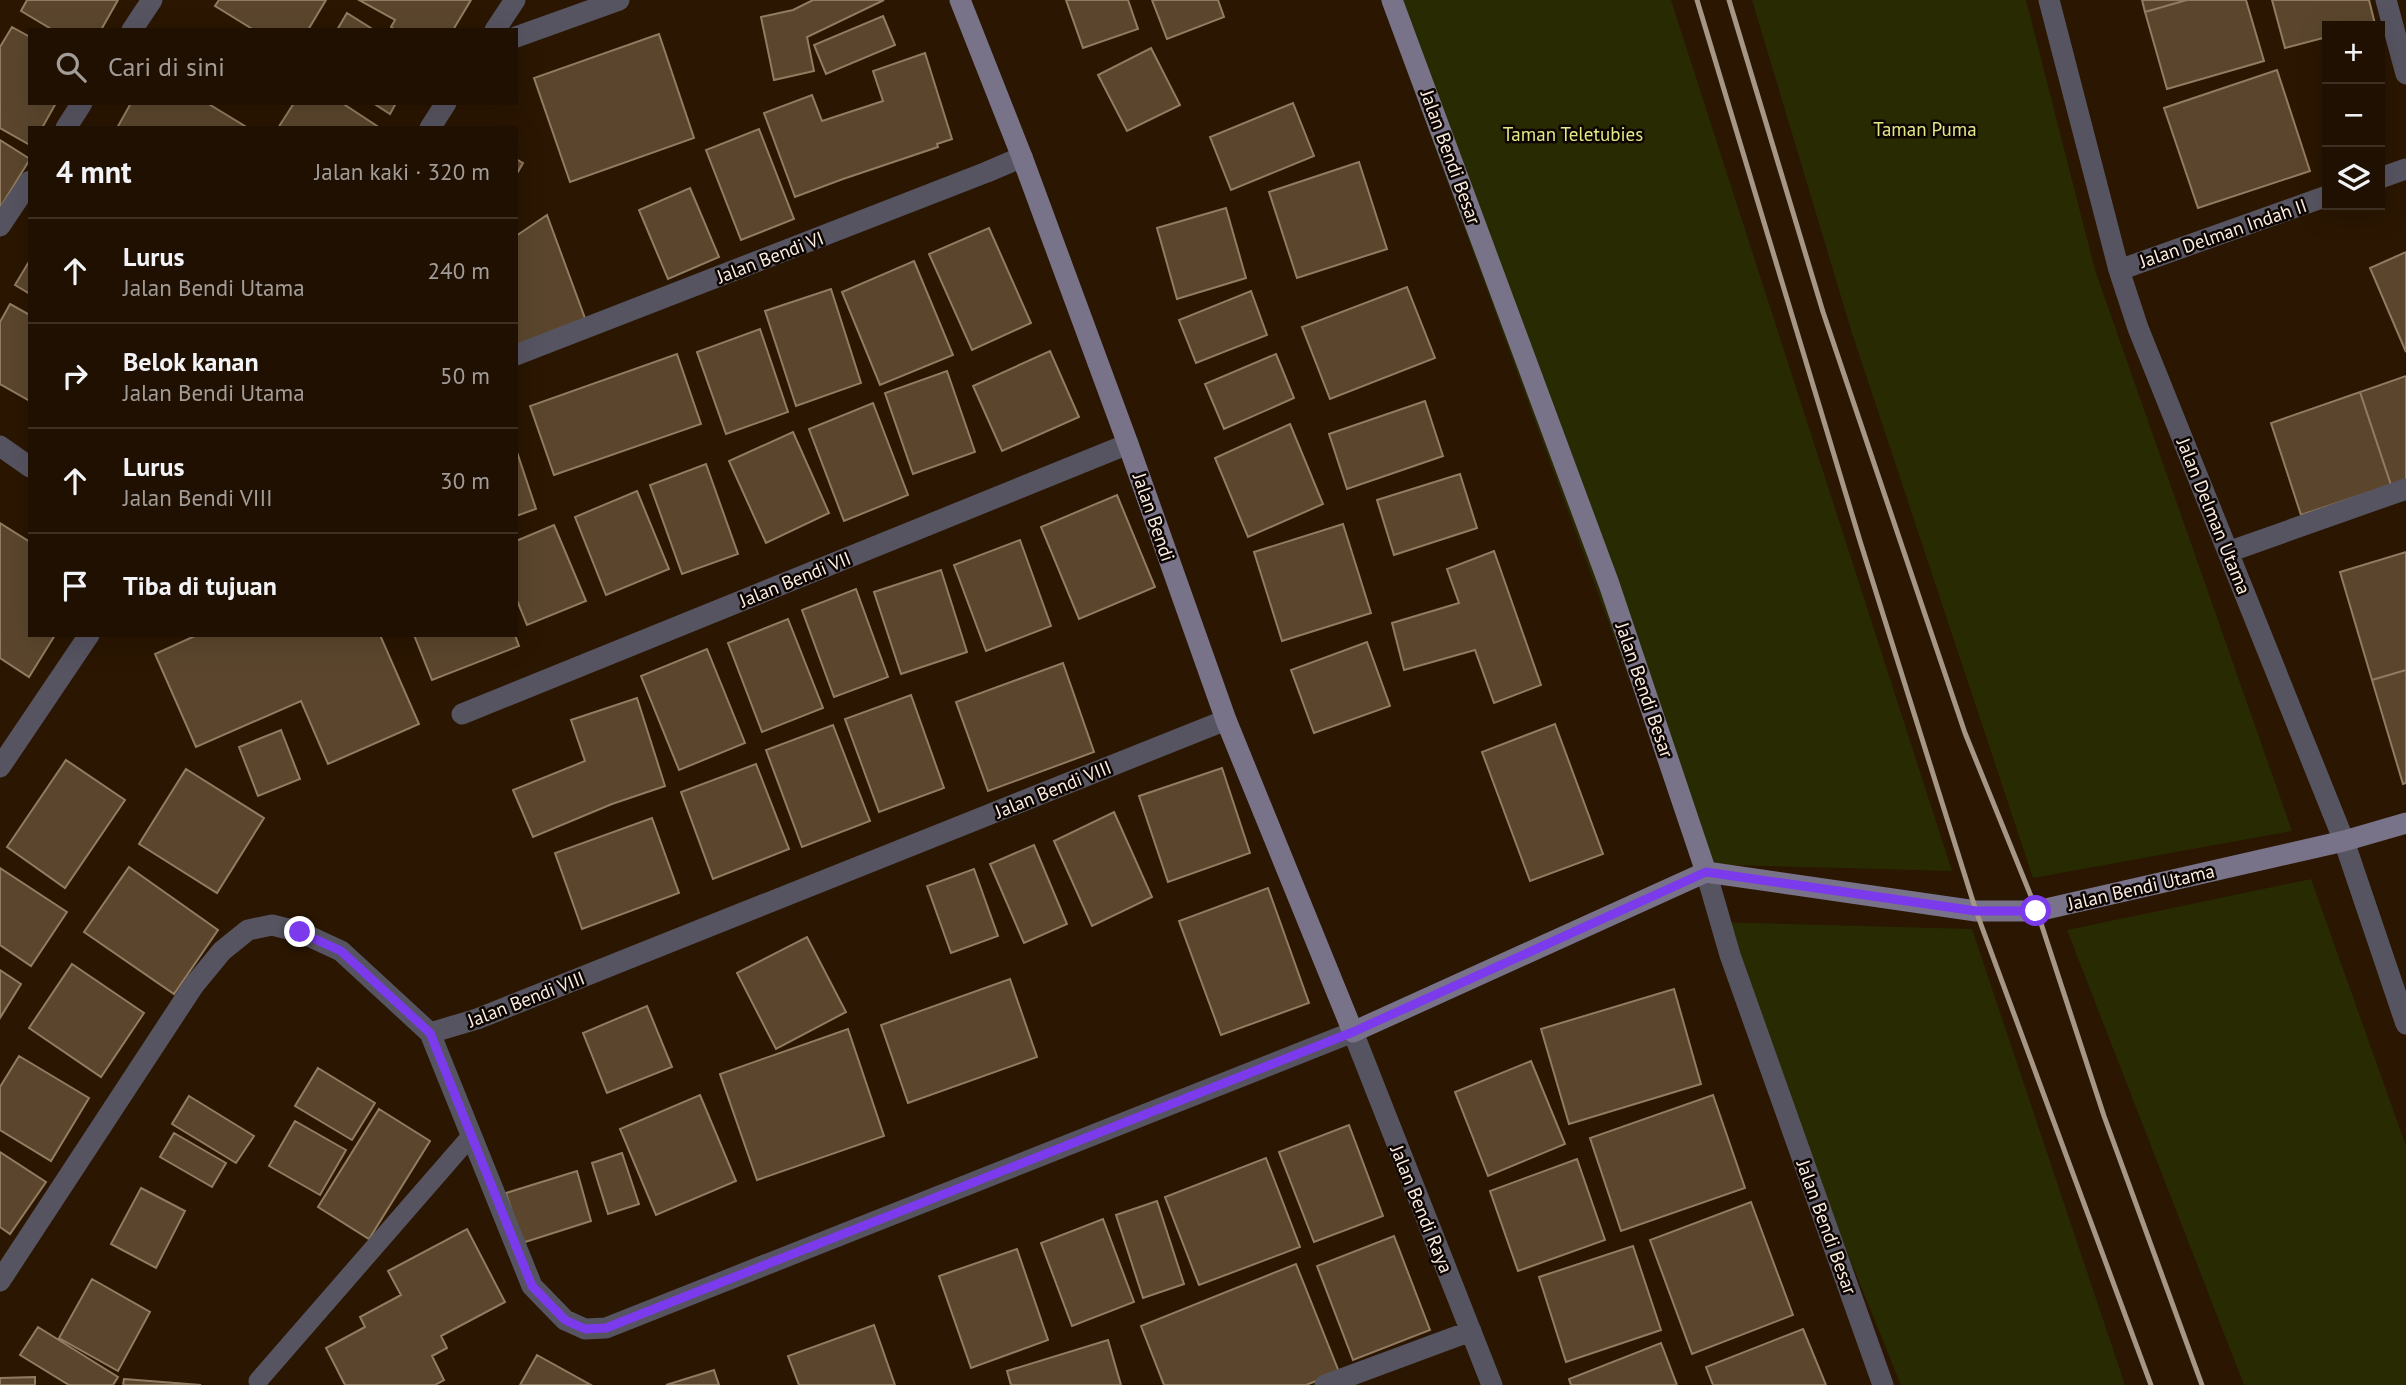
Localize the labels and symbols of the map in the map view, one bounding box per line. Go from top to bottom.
street label: Jalan Bendi Besar [1415,85,1487,228]
park label: Taman Puma [1873,117,1977,141]
park label: Taman Teletubies [1503,122,1643,146]
street label: Jalan Delman Indah II [2135,193,2310,273]
street label: Jalan Bendi VI [712,226,827,289]
street label: Jalan Delman Utama [2171,433,2256,598]
street label: Jalan Bendi [1127,469,1180,564]
street label: Jalan Bendi VII [735,546,854,613]
street label: Jalan Bendi Besar [1610,618,1680,761]
street label: Jalan Bendi VIII [990,755,1115,824]
street label: Jalan Bendi Utama [2064,858,2217,916]
route start [2020,895,2051,926]
route end [284,916,315,947]
street label: Jalan Bendi VIII [463,966,588,1033]
street label: Jalan Bendi Raya [1385,1141,1459,1276]
street label: Jalan Bendi Besar [1791,1155,1863,1298]

